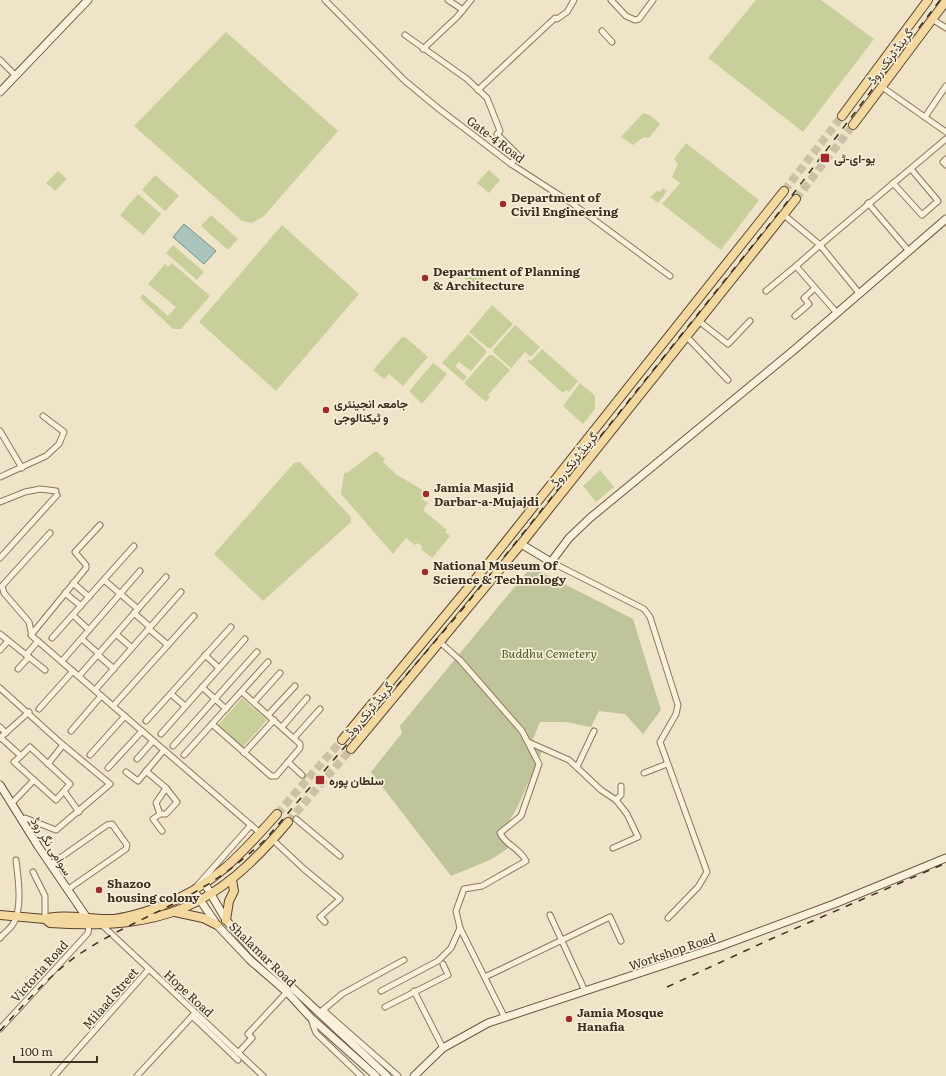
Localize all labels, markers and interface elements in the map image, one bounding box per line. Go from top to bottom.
street label: گرینڈ ٹرنک روڈ [863,24,917,88]
street label: Gate-4 Road [463,111,529,167]
place label: یو-ای-ٹی [834,149,875,167]
marker: یو-ای-ٹی [819,152,831,164]
place label: Department of Civil Engineering [511,188,619,220]
marker: Department of Civil Engineering [498,199,508,209]
place label: Department of Planning & Architecture [433,262,581,294]
marker: Department of Planning & Architecture [420,273,430,283]
place label: جامعہ انجینئری و ٹیکنالوجی [334,394,408,426]
marker: جامعہ انجینئری و ٹیکنالوجی [321,405,331,415]
street label: گرینڈ ٹرنک روڈ [546,428,602,490]
place label: Jamia Masjid Darbar-a-Mujajdi [434,478,540,510]
marker: Jamia Masjid Darbar-a-Mujajdi [421,489,431,499]
place label: National Museum Of Science & Technology [433,556,567,588]
marker: National Museum Of Science & Technology [420,567,430,577]
park label: Buddhu Cemetery [501,644,597,662]
street label: گرینڈ ٹرنک روڈ [341,678,397,740]
place label: سلطان پورہ [329,771,384,789]
marker: سلطان پورہ [314,774,326,786]
street label: سوامی نگر روڈ [27,813,77,879]
place label: Shazoo housing colony [107,874,200,906]
marker: Shazoo housing colony [94,885,104,895]
street label: Shalamar Road [225,917,301,991]
street label: Workshop Road [626,927,718,974]
street label: Victoria Road [6,936,72,1006]
street label: Milaad Street [78,963,142,1033]
street label: Hope Road [160,965,218,1021]
place label: Jamia Mosque Hanafia [577,1003,664,1035]
marker: Jamia Mosque Hanafia [564,1014,574,1024]
scale bar [14,1038,97,1064]
text: 100 m [20,1042,53,1060]

